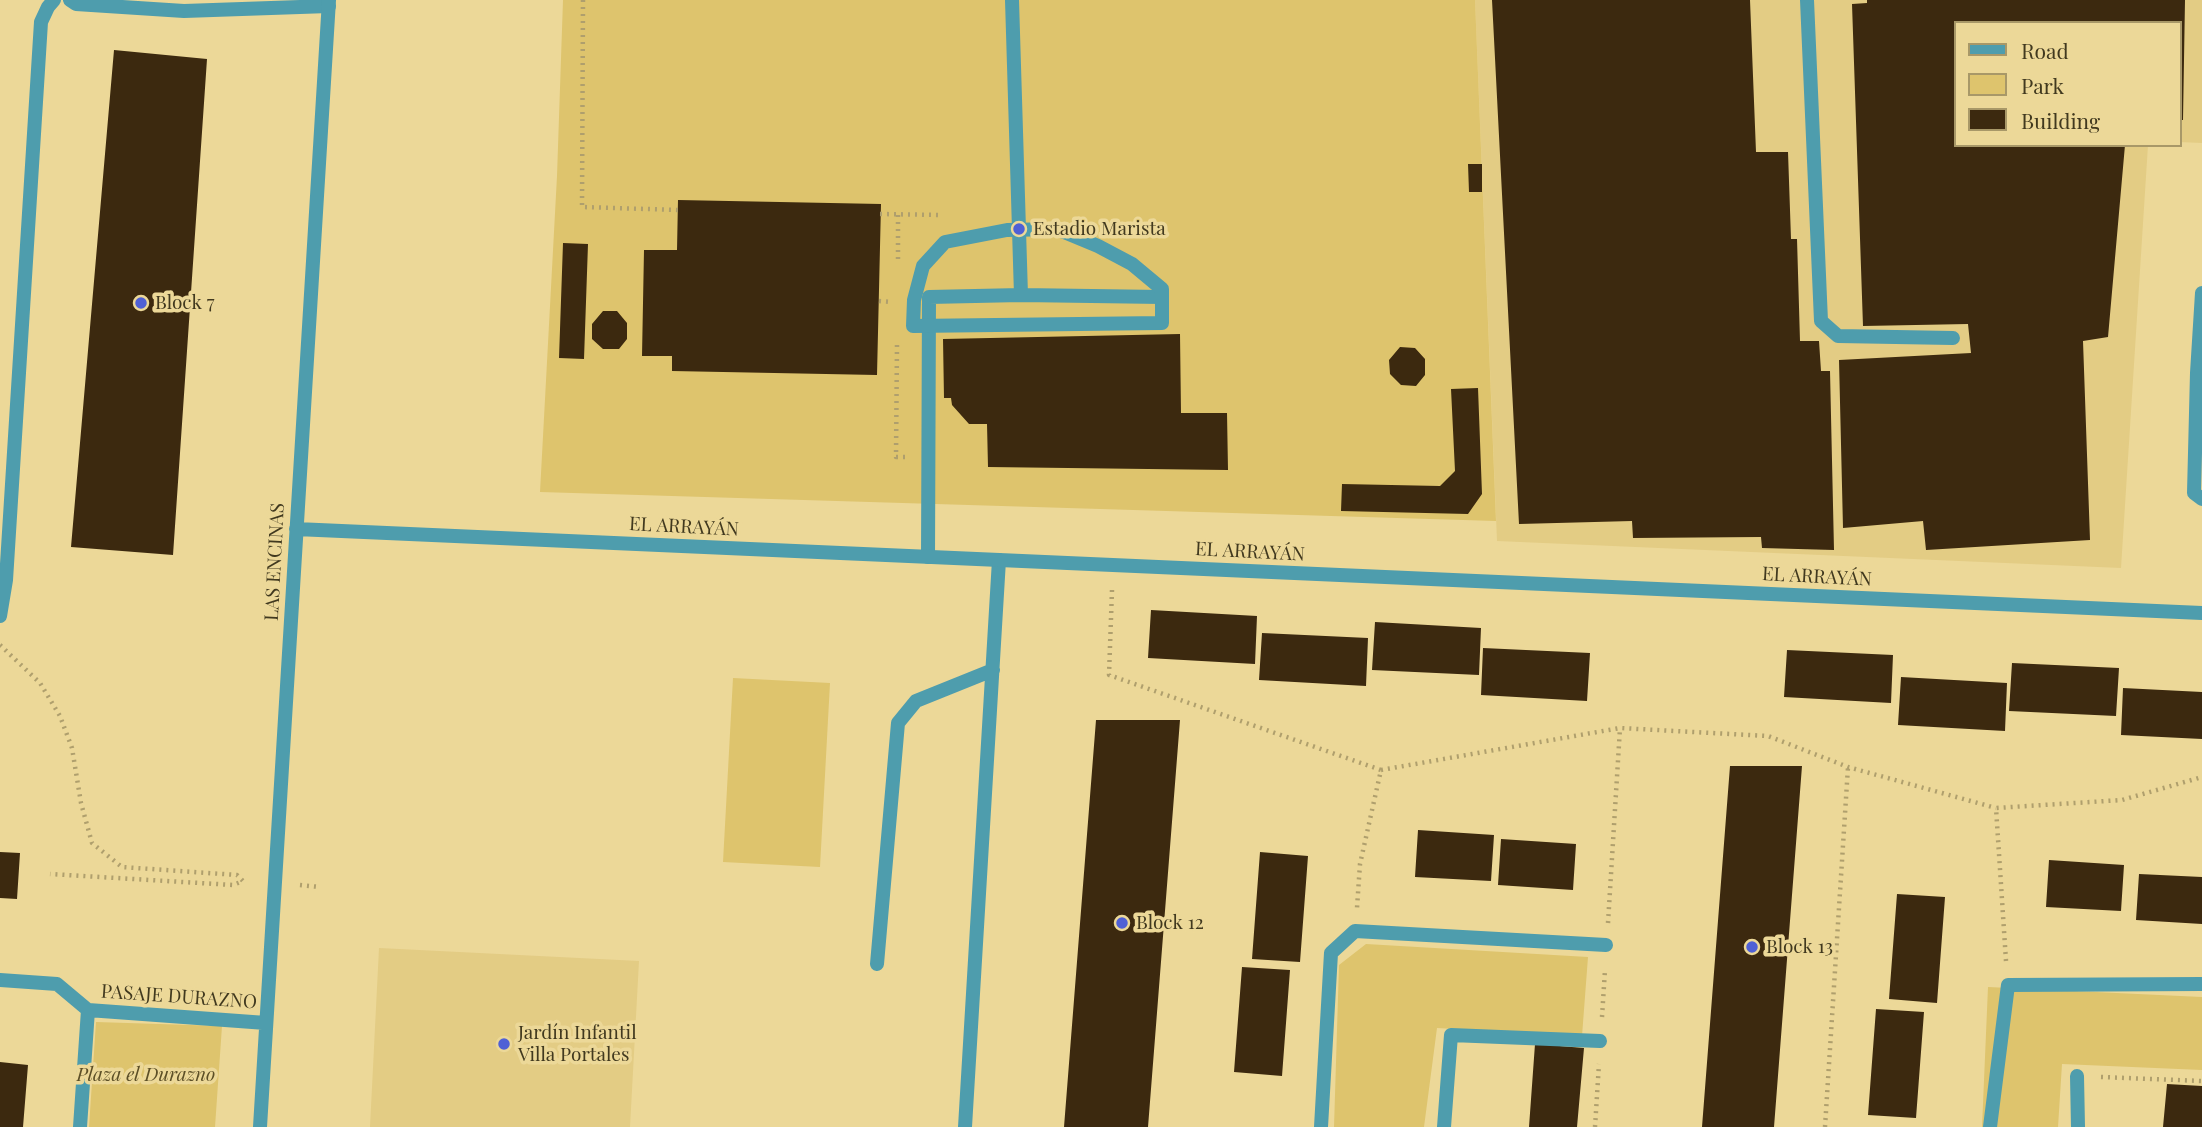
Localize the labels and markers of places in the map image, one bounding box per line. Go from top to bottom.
place label: Estadio Marista [1033,218,1166,240]
marker: Estadio Marista [1011,221,1027,237]
place label: Block 7 [155,292,214,314]
marker: Block 7 [133,295,149,311]
place label: Block 12 [1136,912,1204,934]
marker: Block 12 [1114,915,1130,931]
place label: Block 13 [1766,936,1833,958]
marker: Block 13 [1744,939,1760,955]
place label: Jardín Infantil Villa Portales [518,1022,637,1066]
marker: Jardín Infantil Villa Portales [496,1036,512,1052]

